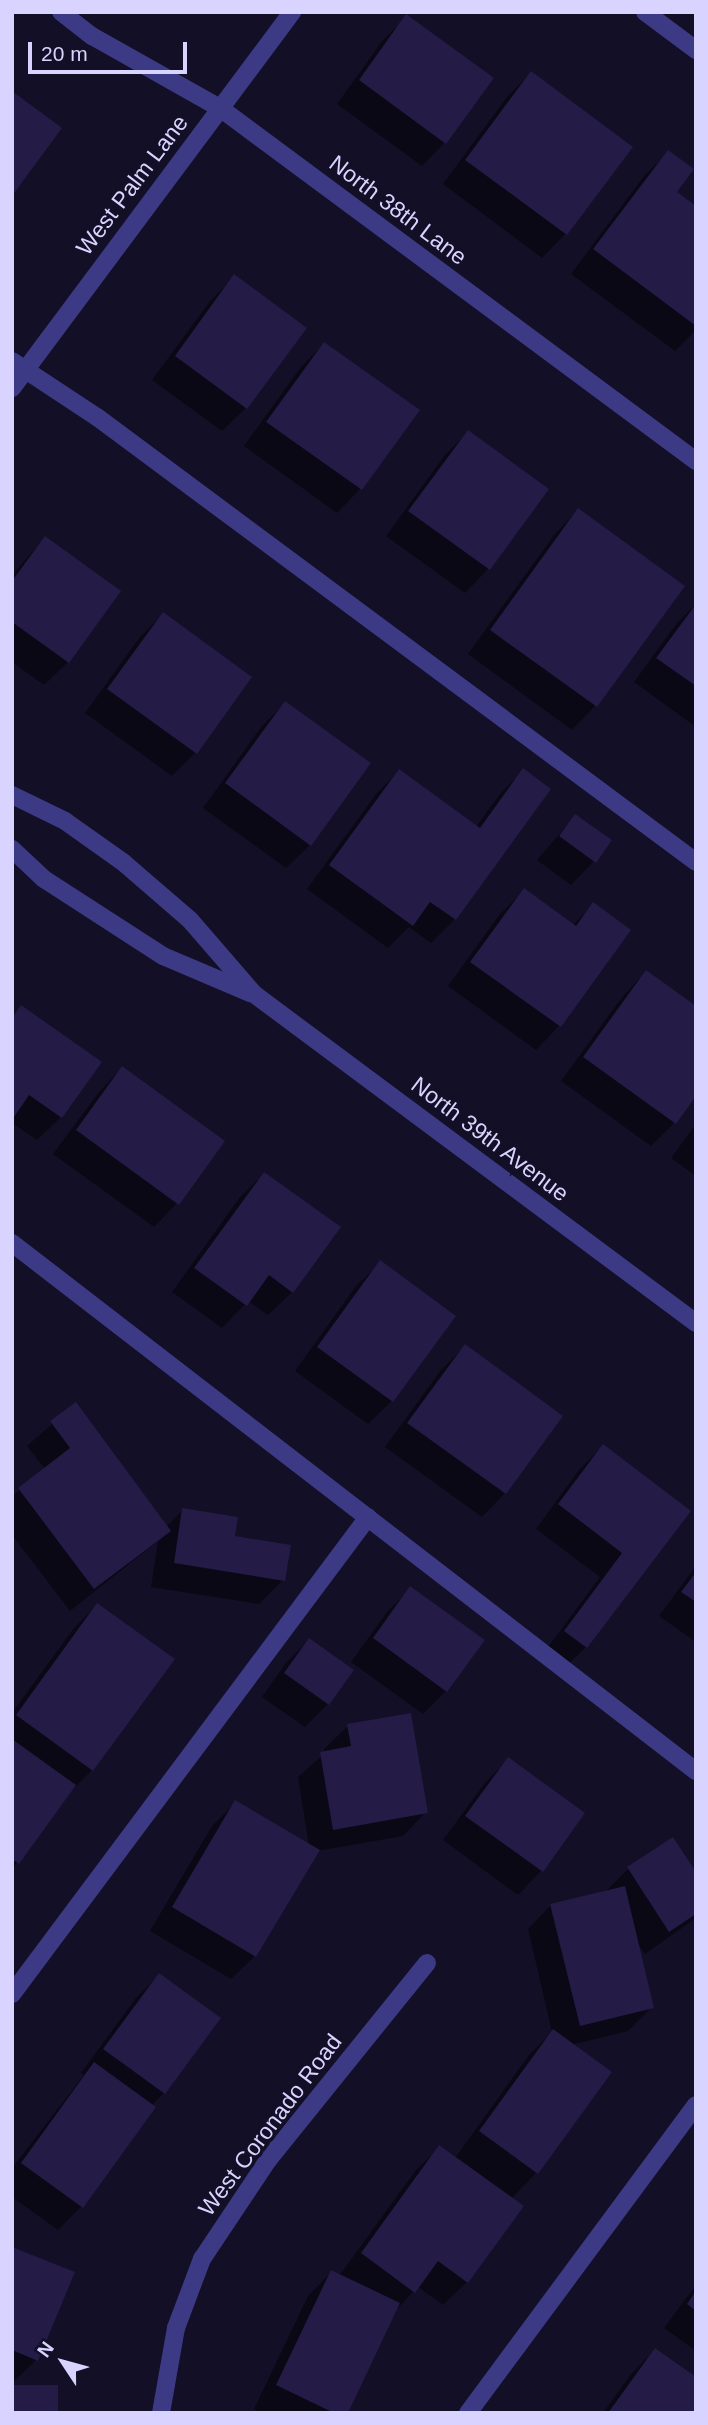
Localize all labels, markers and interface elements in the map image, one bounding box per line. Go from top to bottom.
scale bar [32,28,191,72]
text: 20 m [41,42,88,65]
street label: West Palm Lane [70,109,194,261]
street label: North 38th Lane [324,149,472,271]
street label: North 39th Avenue [405,1070,575,1208]
street label: West Coronado Road [193,2029,347,2221]
north arrow [28,2327,98,2397]
text: N [33,2338,58,2361]

